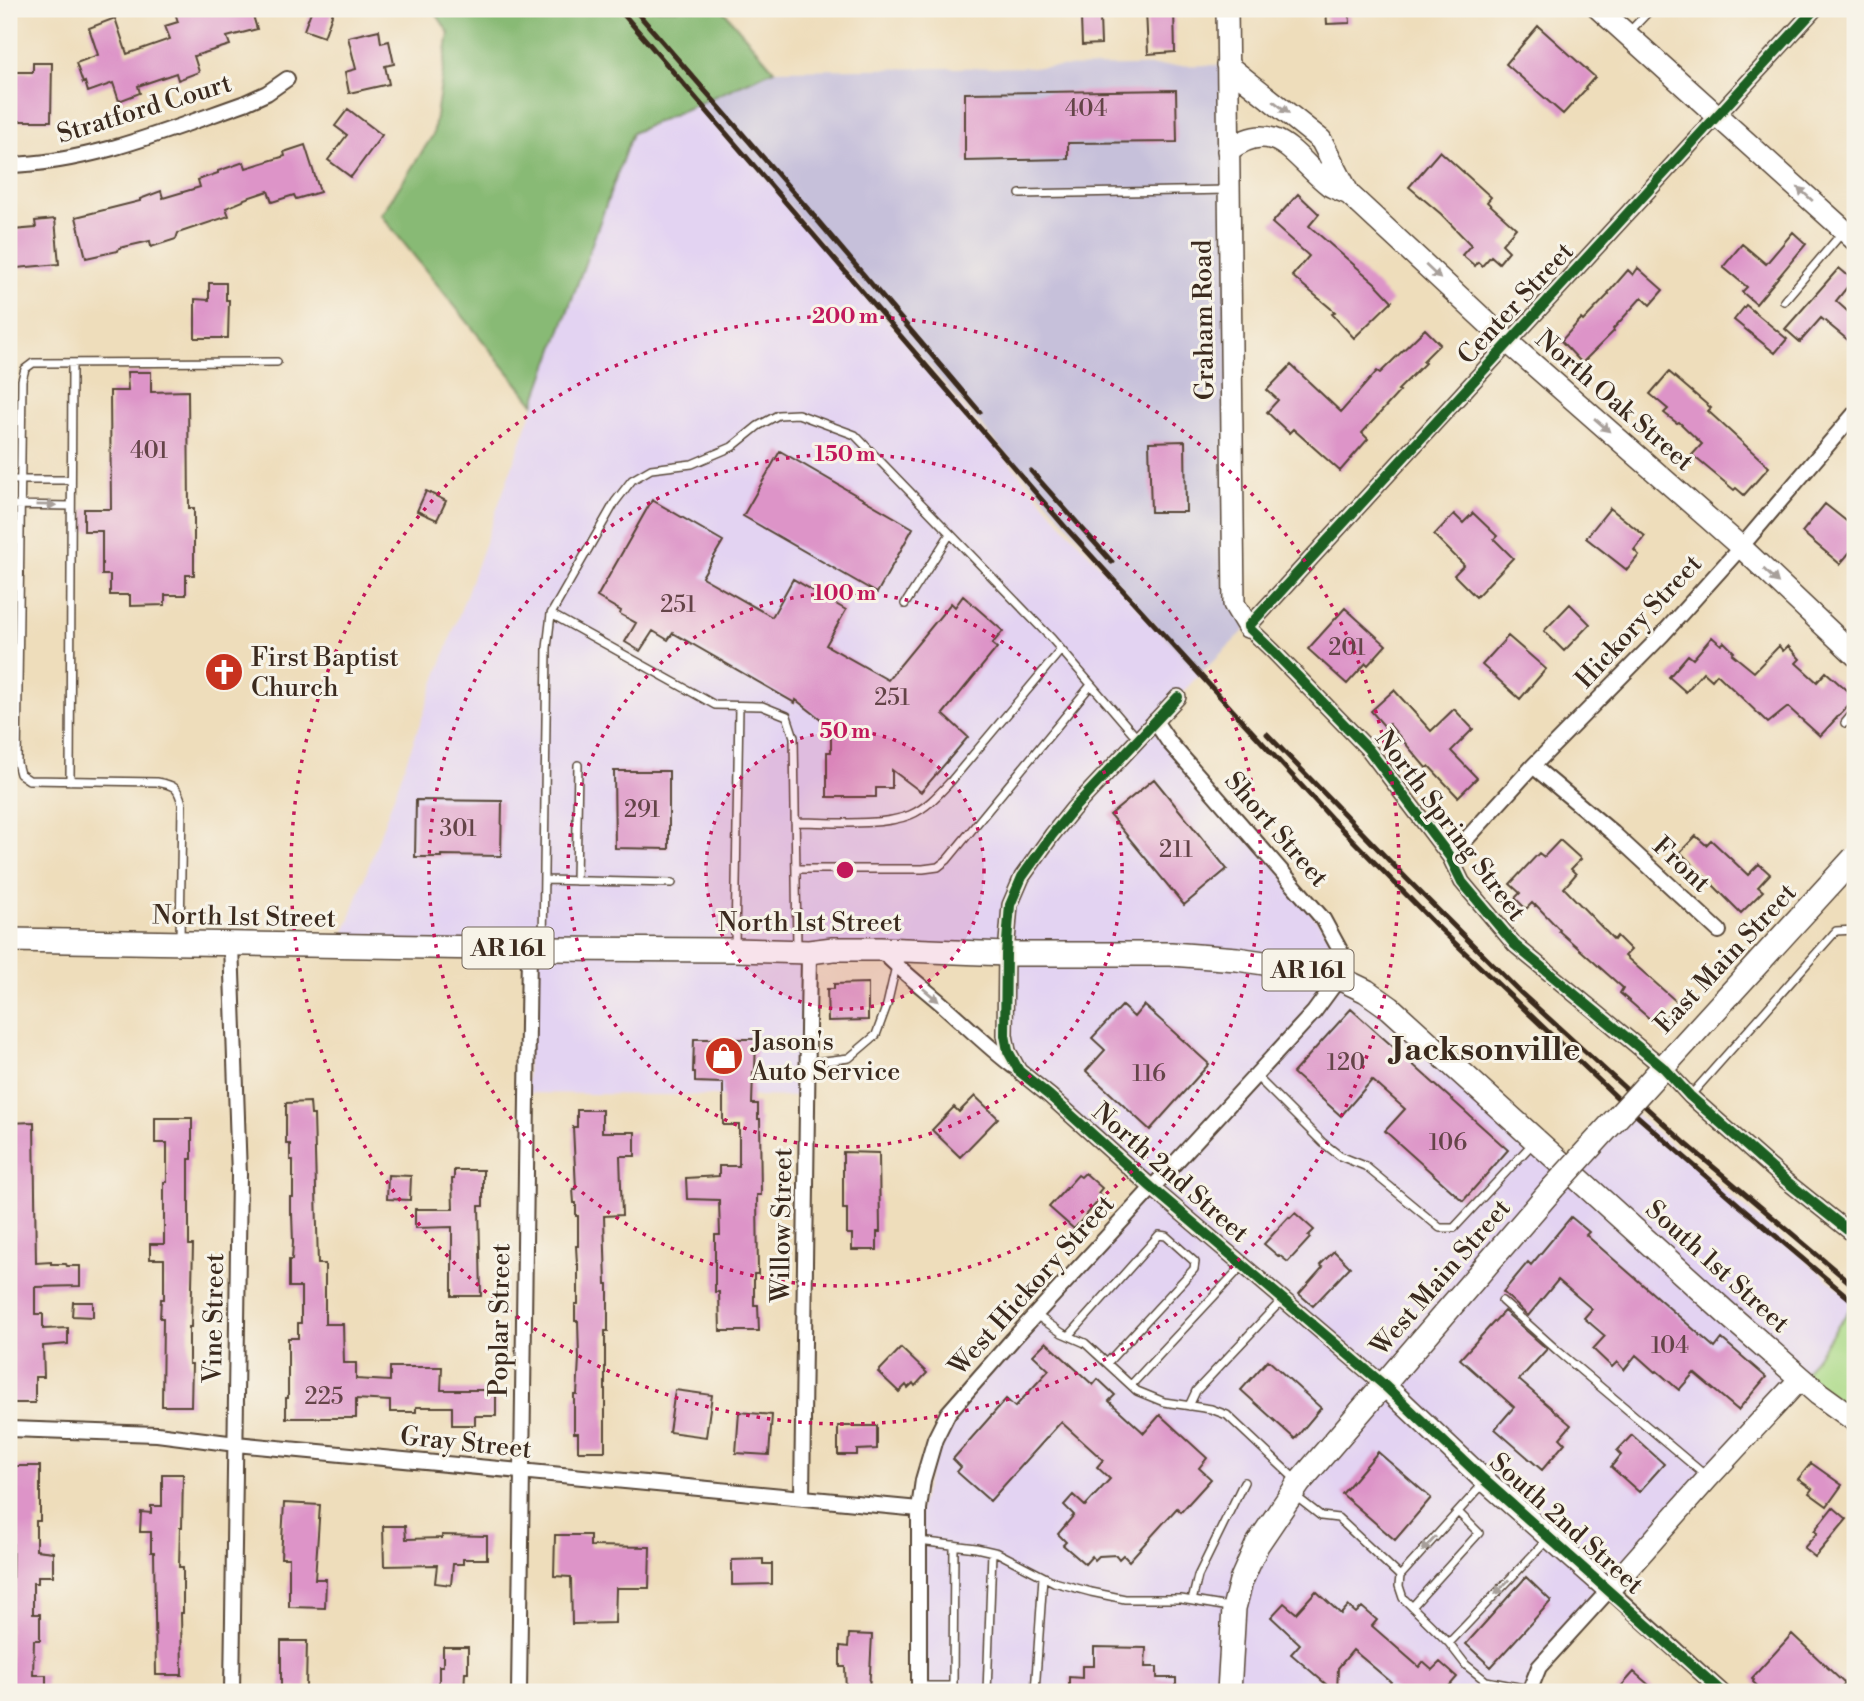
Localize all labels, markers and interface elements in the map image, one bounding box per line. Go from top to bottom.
street label: Stratford Court [53,67,235,151]
house number: 404 [1065,95,1107,123]
one-way arrow [1271,100,1289,115]
one-way arrow [1796,187,1813,202]
street label: Center Street [1451,236,1581,372]
street label: Graham Road [1187,239,1221,401]
one-way arrow [1424,264,1442,280]
text: 200 m [812,304,878,330]
street label: North Oak Street [1529,323,1700,478]
one-way arrow [1593,417,1611,433]
house number: 401 [130,437,168,465]
text: 150 m [815,442,875,468]
one-way arrow [35,500,57,511]
street label: Hickory Street [1569,548,1709,695]
one-way arrow [1762,568,1779,584]
text: 100 m [814,581,876,607]
house number: 251 [660,591,696,619]
house number: 201 [1328,634,1366,662]
place label: First Baptist Church [251,642,399,704]
church icon: First Baptist Church [203,651,245,693]
house number: 251 [874,684,910,712]
text: 50 m [820,719,870,745]
street label: North Spring Street [1368,724,1533,928]
street label: Short Street [1218,766,1335,894]
house number: 291 [624,796,660,824]
house number: 301 [439,815,477,843]
street label: Front [1646,830,1717,899]
house number: 211 [1159,836,1193,864]
centre of rings [833,858,857,882]
street label: East Main Street [1648,877,1803,1040]
street label: North 1st Street [152,899,336,935]
street label: North 1st Street [718,907,902,939]
road number: AR 161 [462,928,554,968]
road number: AR 161 [1262,950,1354,990]
one-way arrow [922,987,939,1002]
place label: Jason's Auto Service [750,1026,900,1088]
district label: Jacksonville [1388,1030,1580,1071]
shop icon: Jason's Auto Service [703,1035,745,1077]
house number: 120 [1327,1049,1365,1077]
house number: 116 [1132,1060,1166,1088]
street label: North 2nd Street [1085,1096,1255,1249]
house number: 106 [1429,1129,1467,1157]
street label: Willow Street [765,1147,799,1304]
street label: West Hickory Street [941,1189,1121,1383]
street label: West Main Street [1363,1193,1518,1363]
street label: South 1st Street [1639,1194,1796,1340]
street label: Poplar Street [483,1243,517,1397]
street label: Vine Street [197,1253,231,1384]
house number: 104 [1651,1332,1689,1360]
house number: 225 [305,1383,343,1411]
street label: Gray Street [399,1420,533,1466]
street label: South 2nd Street [1483,1446,1650,1601]
one-way arrow [1421,1535,1437,1553]
one-way arrow [1494,1578,1510,1596]

